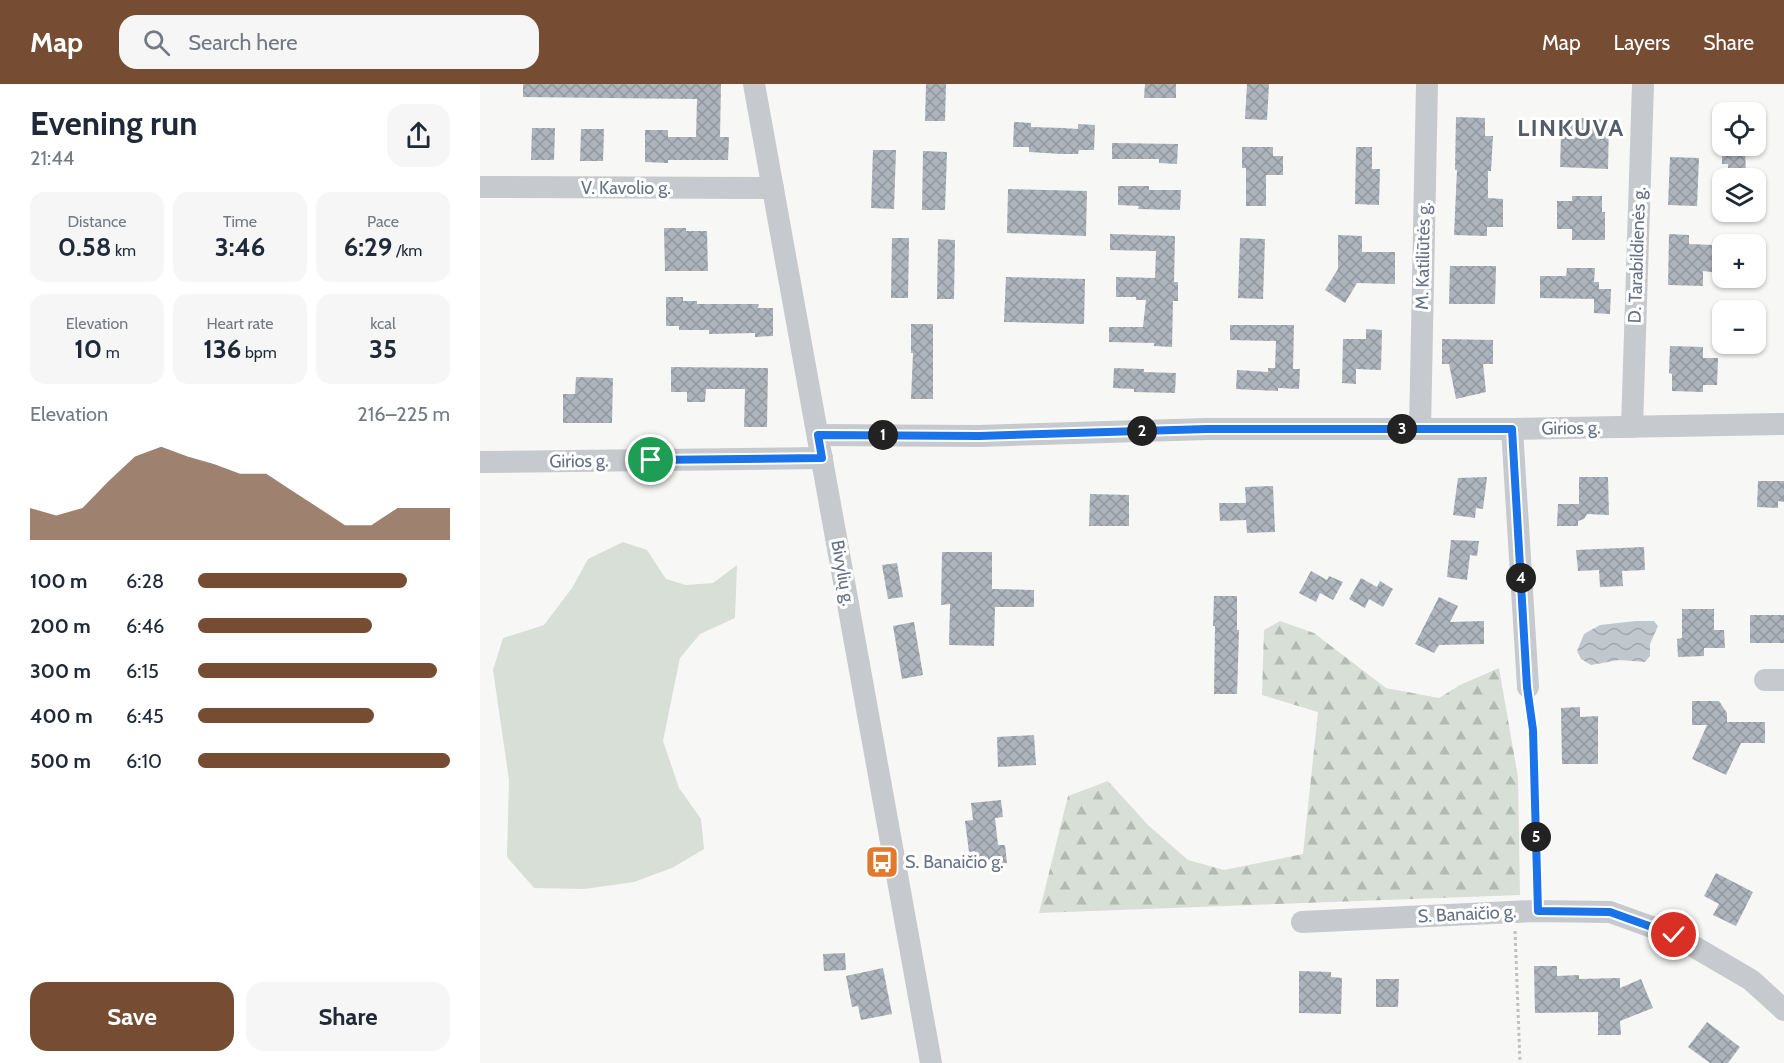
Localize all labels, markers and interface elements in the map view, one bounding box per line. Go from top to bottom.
search box [119,15,539,69]
text: Map [30,25,83,59]
icon: search [140,26,173,59]
text: Search here [188,29,297,56]
text: Map [1542,30,1581,55]
text: Layers [1614,30,1670,55]
text: Share [1703,30,1754,55]
map controls [1712,102,1766,354]
button: locate [1712,102,1766,156]
text: Evening run [30,103,197,143]
button: share [387,104,450,167]
district label: LINKUVA [1517,113,1625,142]
text: 21:44 [30,146,74,170]
button: layers [1712,168,1766,222]
street label: V. Kavolio g. [581,177,671,199]
street label: D. Tarabildienės g. [1624,186,1650,324]
street label: M. Katiliūtės g. [1411,202,1435,310]
text: Distance [68,212,126,231]
text: Time [223,212,257,231]
text: Pace [367,212,399,231]
text: 0.58 [58,231,111,263]
text: 3:46 [215,231,265,263]
text: 6:29 [344,231,392,263]
button: + [1712,234,1766,288]
text: km [111,241,136,260]
text: /km [392,241,422,260]
button: − [1712,300,1766,354]
text: Elevation [66,314,128,333]
text: Heart rate [207,314,273,333]
text: kcal [370,314,396,333]
text: 10 [74,333,102,365]
text: 136 [203,333,241,365]
text: 35 [369,333,397,365]
text: m [102,343,120,362]
text: bpm [241,343,277,362]
text: Elevation [30,402,108,426]
text: 216–225 m [357,402,450,426]
pin: 3 [1387,414,1417,444]
pin: 2 [1127,416,1157,446]
street label: Girios g. [1541,416,1601,440]
text: 3 [1398,419,1406,438]
pin: 1 [868,420,898,450]
text: 2 [1138,421,1146,440]
text: 1 [880,425,886,444]
pin [625,434,676,485]
icon: arrive [634,443,667,476]
street label: Girios g. [549,449,609,473]
street label: Bivylių g. [826,538,860,608]
pin: 4 [1506,563,1536,593]
text: 4 [1516,568,1526,587]
text: 100 m [30,569,88,593]
text: 6:28 [126,569,164,593]
text: 200 m [30,614,91,638]
text: 6:46 [126,614,164,638]
text: 300 m [30,659,91,683]
text: 6:15 [126,659,159,683]
text: 400 m [30,704,93,728]
text: 6:45 [126,704,164,728]
text: 500 m [30,749,91,773]
text: 6:10 [126,749,162,773]
pin: 5 [1521,822,1551,852]
text: 5 [1532,827,1540,846]
bus stop icon: S. Banaičio g. [864,844,900,880]
place label: S. Banaičio g. [905,851,1004,873]
street label: S. Banaičio g. [1417,900,1517,928]
pin [1648,909,1699,960]
icon: check [1657,918,1690,951]
button: Save [30,982,234,1051]
button: Share [246,982,450,1051]

